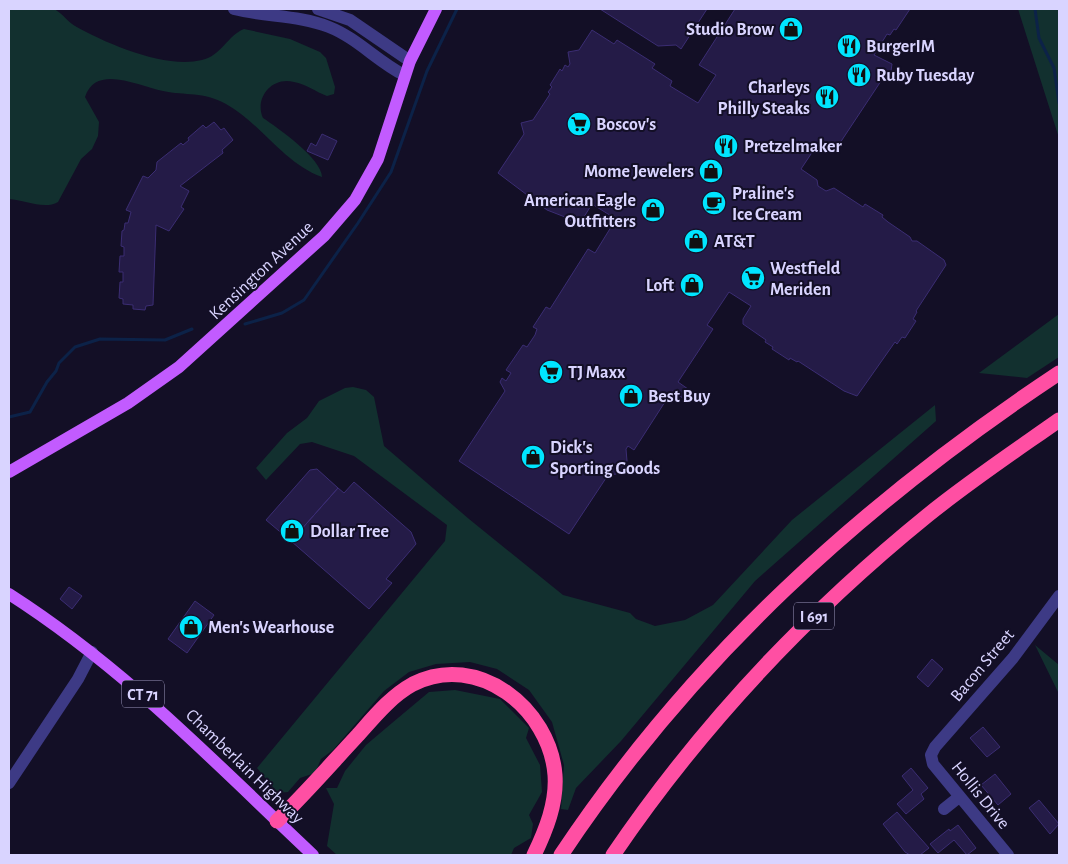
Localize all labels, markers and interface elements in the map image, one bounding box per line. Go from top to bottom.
shop icon: Studio Brow [778,16,804,42]
place label: Studio Brow [686,21,774,39]
restaurant icon: BurgerIM [836,33,862,59]
place label: BurgerIM [866,38,935,56]
restaurant icon: Ruby Tuesday [846,62,872,88]
place label: Ruby Tuesday [876,67,975,85]
place label: Charleys Philly Steaks [718,79,810,118]
restaurant icon: Charleys Philly Steaks [814,84,840,110]
supermarket icon: Boscov's [566,111,592,137]
place label: Boscov's [596,116,656,134]
restaurant icon: Pretzelmaker [713,133,739,159]
place label: Pretzelmaker [744,138,843,156]
shop icon: Mome Jewelers [698,158,724,184]
place label: Mome Jewelers [584,163,694,181]
place label: Praline's Ice Cream [732,185,802,224]
cafe icon: Praline's Ice Cream [701,190,727,216]
place label: American Eagle Outfitters [524,192,636,231]
shop icon: American Eagle Outfitters [640,197,666,223]
street label: Kensington Avenue [206,218,317,323]
shop icon: AT&T [683,228,709,254]
place label: AT&T [714,233,755,251]
place label: Westfield Meriden [770,260,841,299]
supermarket icon: Westfield Meriden [740,265,766,291]
shop icon: Loft [679,272,705,298]
place label: Loft [646,277,674,295]
supermarket icon: TJ Maxx [538,359,564,385]
place label: TJ Maxx [568,364,626,382]
shop icon: Best Buy [618,383,644,409]
place label: Best Buy [648,388,711,406]
place label: Dick's Sporting Goods [550,439,660,478]
shop icon: Dick's Sporting Goods [520,444,546,470]
shop icon: Dollar Tree [279,518,305,544]
place label: Dollar Tree [310,523,389,541]
road number: I 691 [794,602,834,630]
shop icon: Men's Wearhouse [178,614,204,640]
place label: Men's Wearhouse [208,619,334,637]
street label: Bacon Street [948,626,1018,705]
road number: CT 71 [122,681,164,708]
street label: Chamberlain Highway [182,706,307,828]
street label: Hollis Drive [948,758,1013,833]

